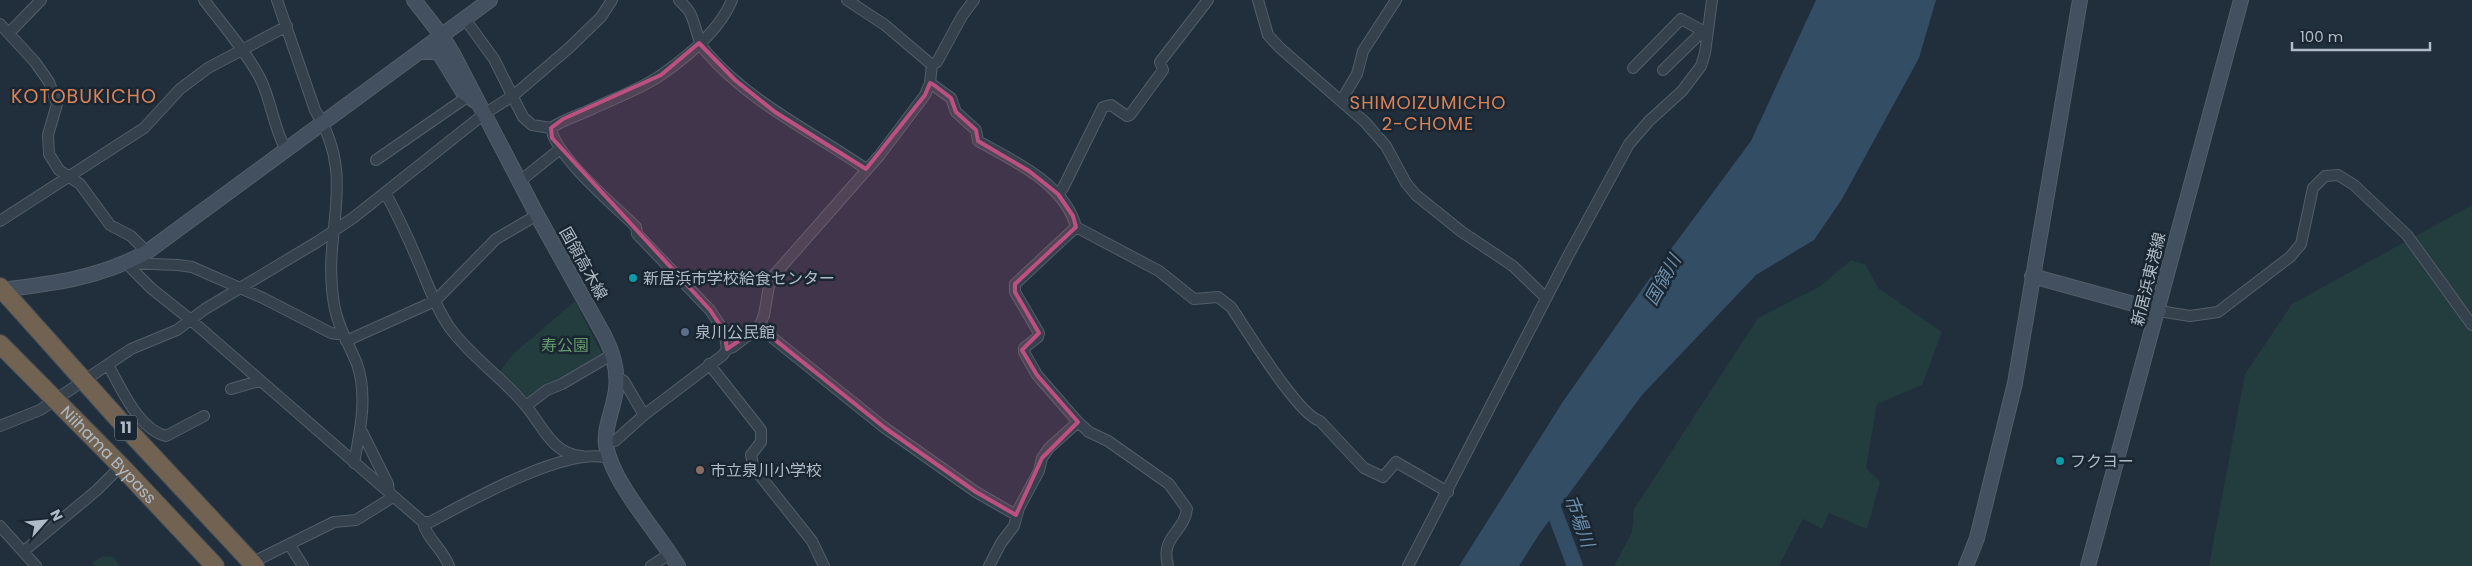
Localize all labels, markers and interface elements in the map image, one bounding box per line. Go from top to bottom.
scale bar [2292,20,2430,52]
text: 100 m [2300,26,2343,47]
district label: KOTOBUKICHO [11,83,157,110]
district label: SHIMOIZUMICHO 2-CHOME [1350,90,1506,136]
street label: 国領高木線 [554,223,613,304]
street label: 新居浜東港線 [2126,230,2171,328]
water label: 国領川 [1639,248,1688,309]
place label: 新居浜市学校給食センター [643,267,835,290]
marker: 新居浜市学校給食センター [627,272,639,284]
place label: 泉川公民館 [695,321,775,344]
marker: 泉川公民館 [679,326,691,338]
park label: 寿公園 [541,334,589,357]
street label: Niihama Bypass [55,401,162,509]
road number: 11 [115,416,137,440]
place label: フクヨー [2070,450,2134,473]
marker: フクヨー [2054,455,2066,467]
place label: 市立泉川小学校 [710,459,822,482]
marker: 市立泉川小学校 [694,464,706,476]
water label: 市場川 [1558,491,1601,552]
north arrow [20,496,70,546]
text: N [45,506,68,524]

